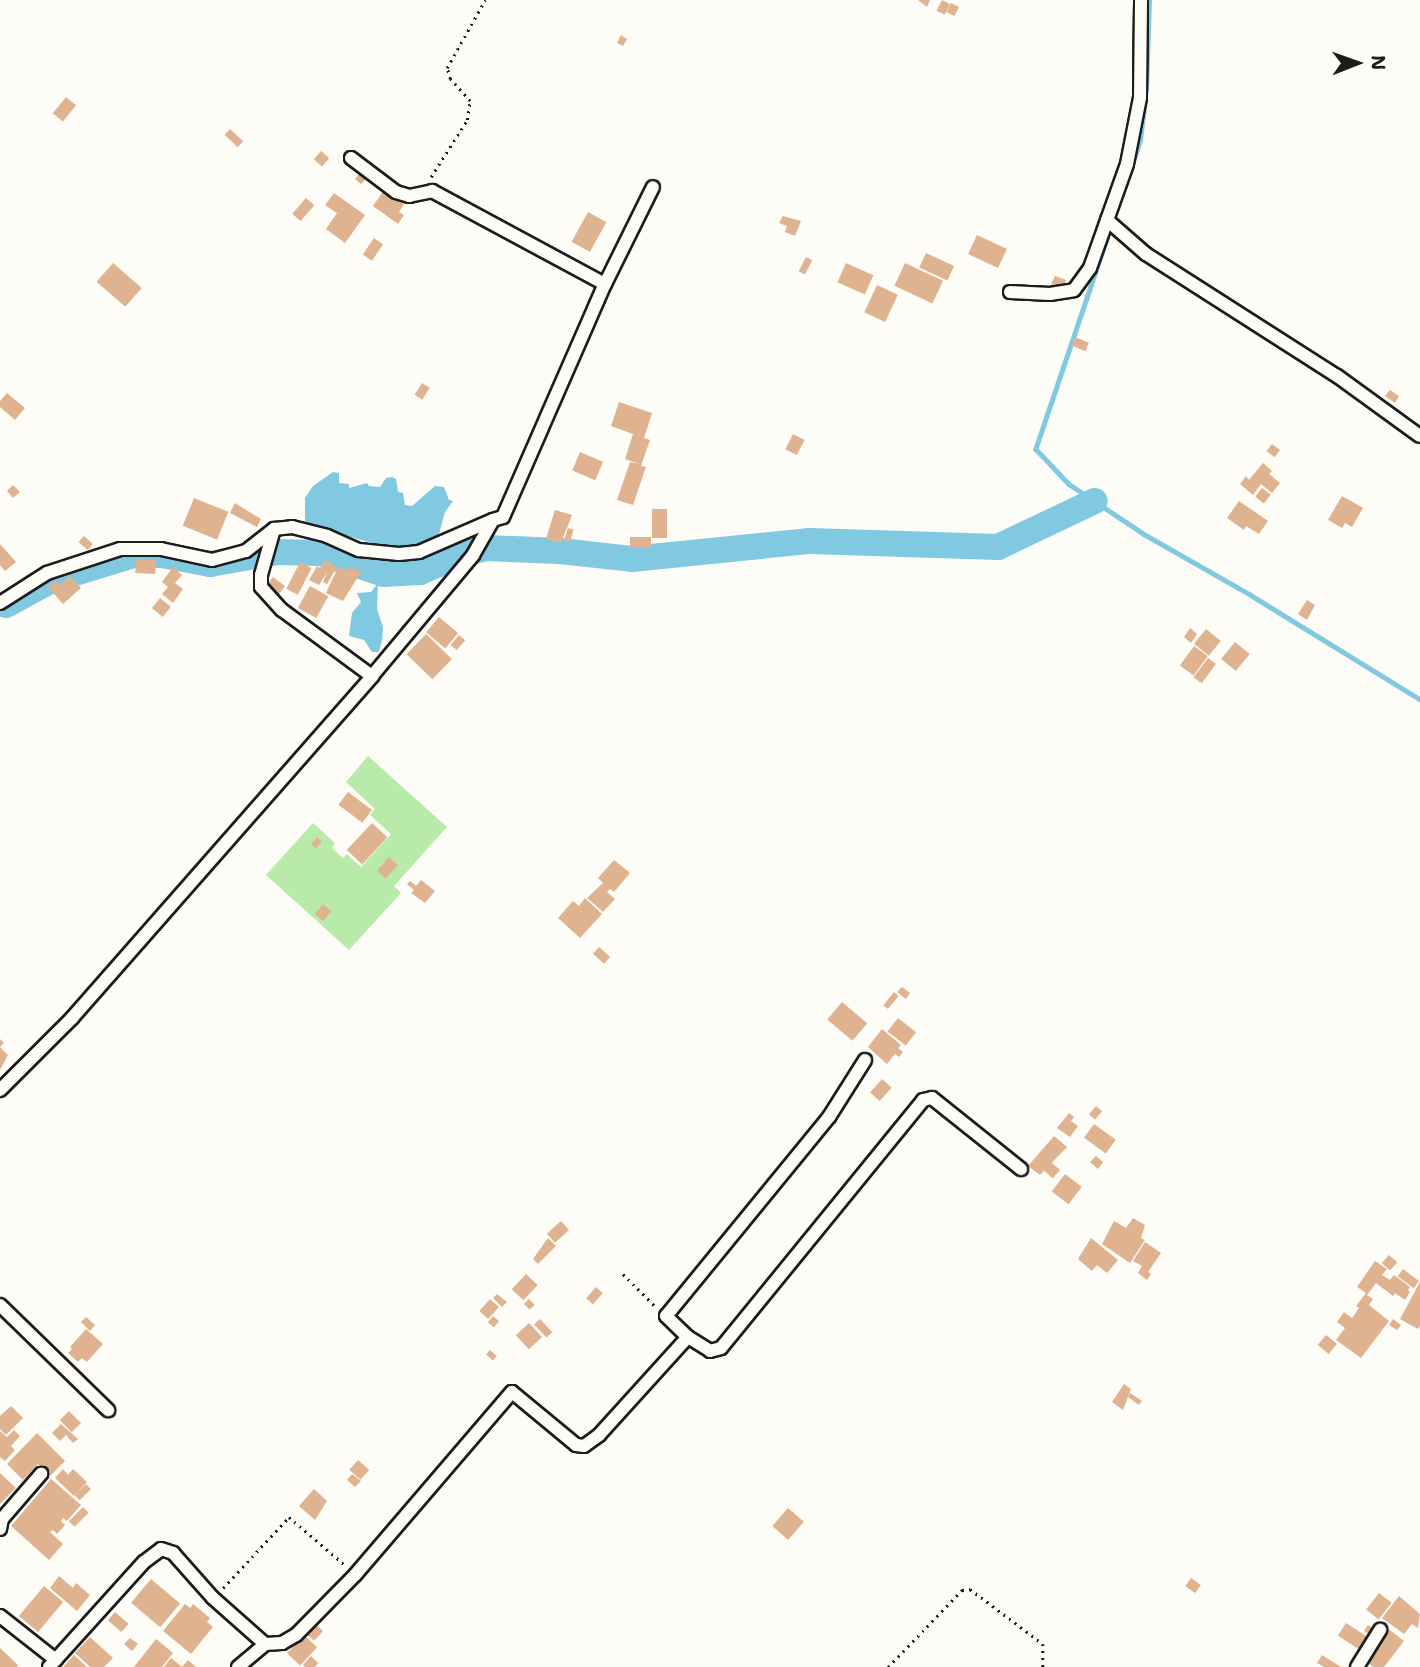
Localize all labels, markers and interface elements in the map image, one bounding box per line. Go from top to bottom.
north arrow [1322,28,1392,98]
text: N [1366,55,1391,70]

